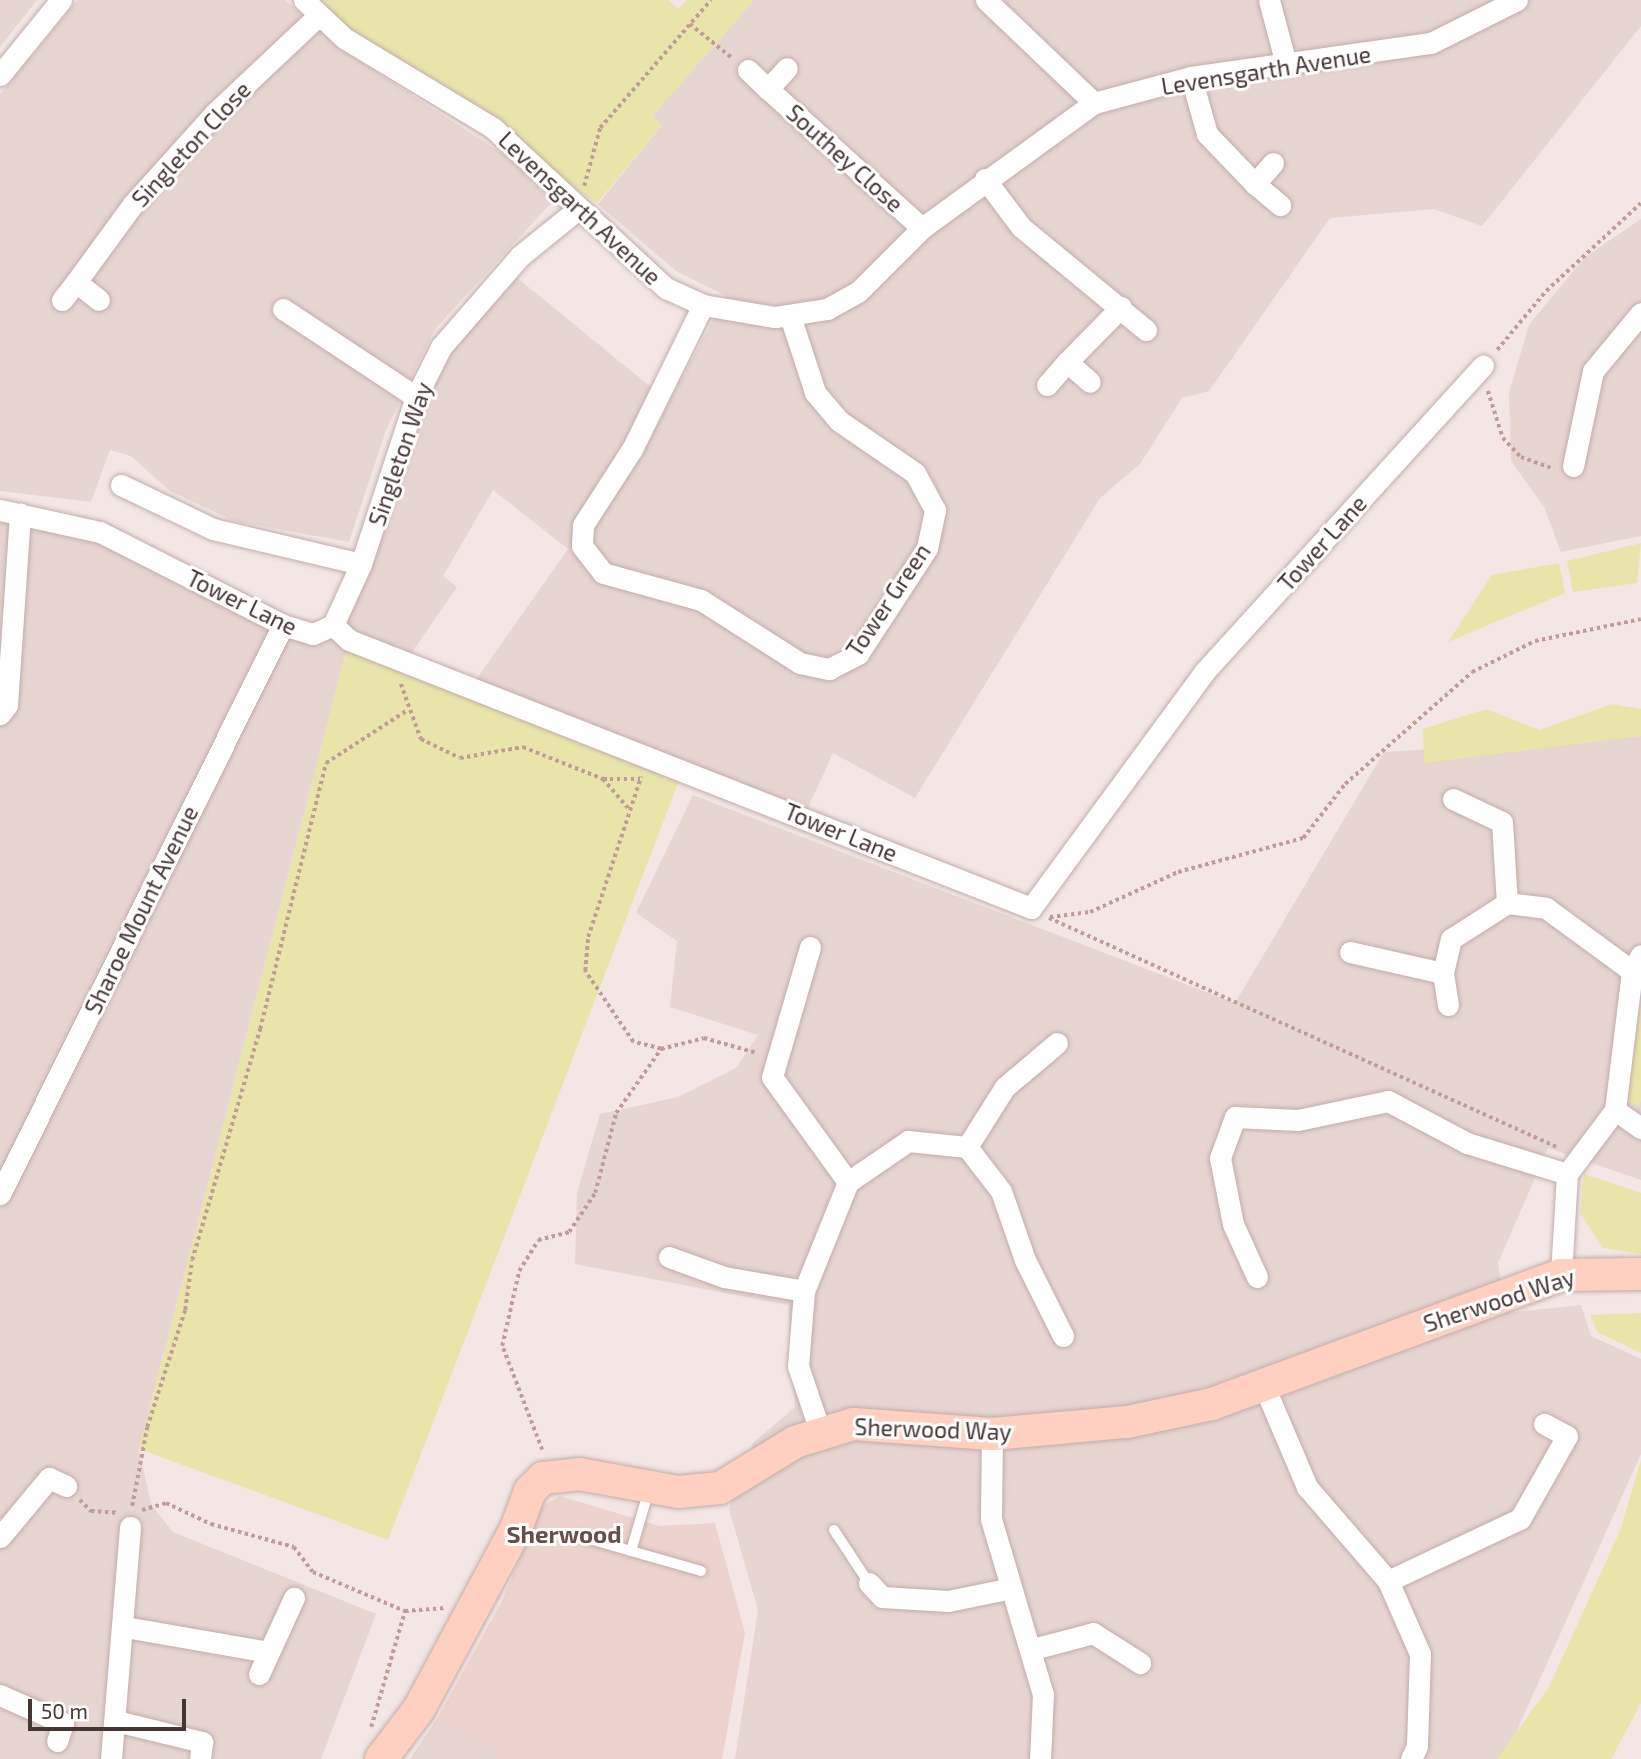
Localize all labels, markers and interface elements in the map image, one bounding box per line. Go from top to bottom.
street label: Levensgarth Avenue [1159,40,1373,100]
street label: Singleton Close [126,76,256,212]
street label: Southey Close [781,98,909,218]
street label: Levensgarth Avenue [493,125,667,291]
street label: Singleton Way [362,378,438,530]
street label: Tower Lane [1272,489,1372,597]
street label: Tower Green [840,538,936,662]
street label: Tower Lane [182,563,302,641]
street label: Tower Lane [780,797,902,867]
street label: Sharoe Mount Avenue [78,801,204,1019]
street label: Sherwood Way [1420,1263,1578,1337]
street label: Sherwood Way [854,1412,1012,1446]
district label: Sherwood [506,1520,622,1548]
scale bar [32,1686,189,1730]
text: 50 m [41,1698,88,1723]

